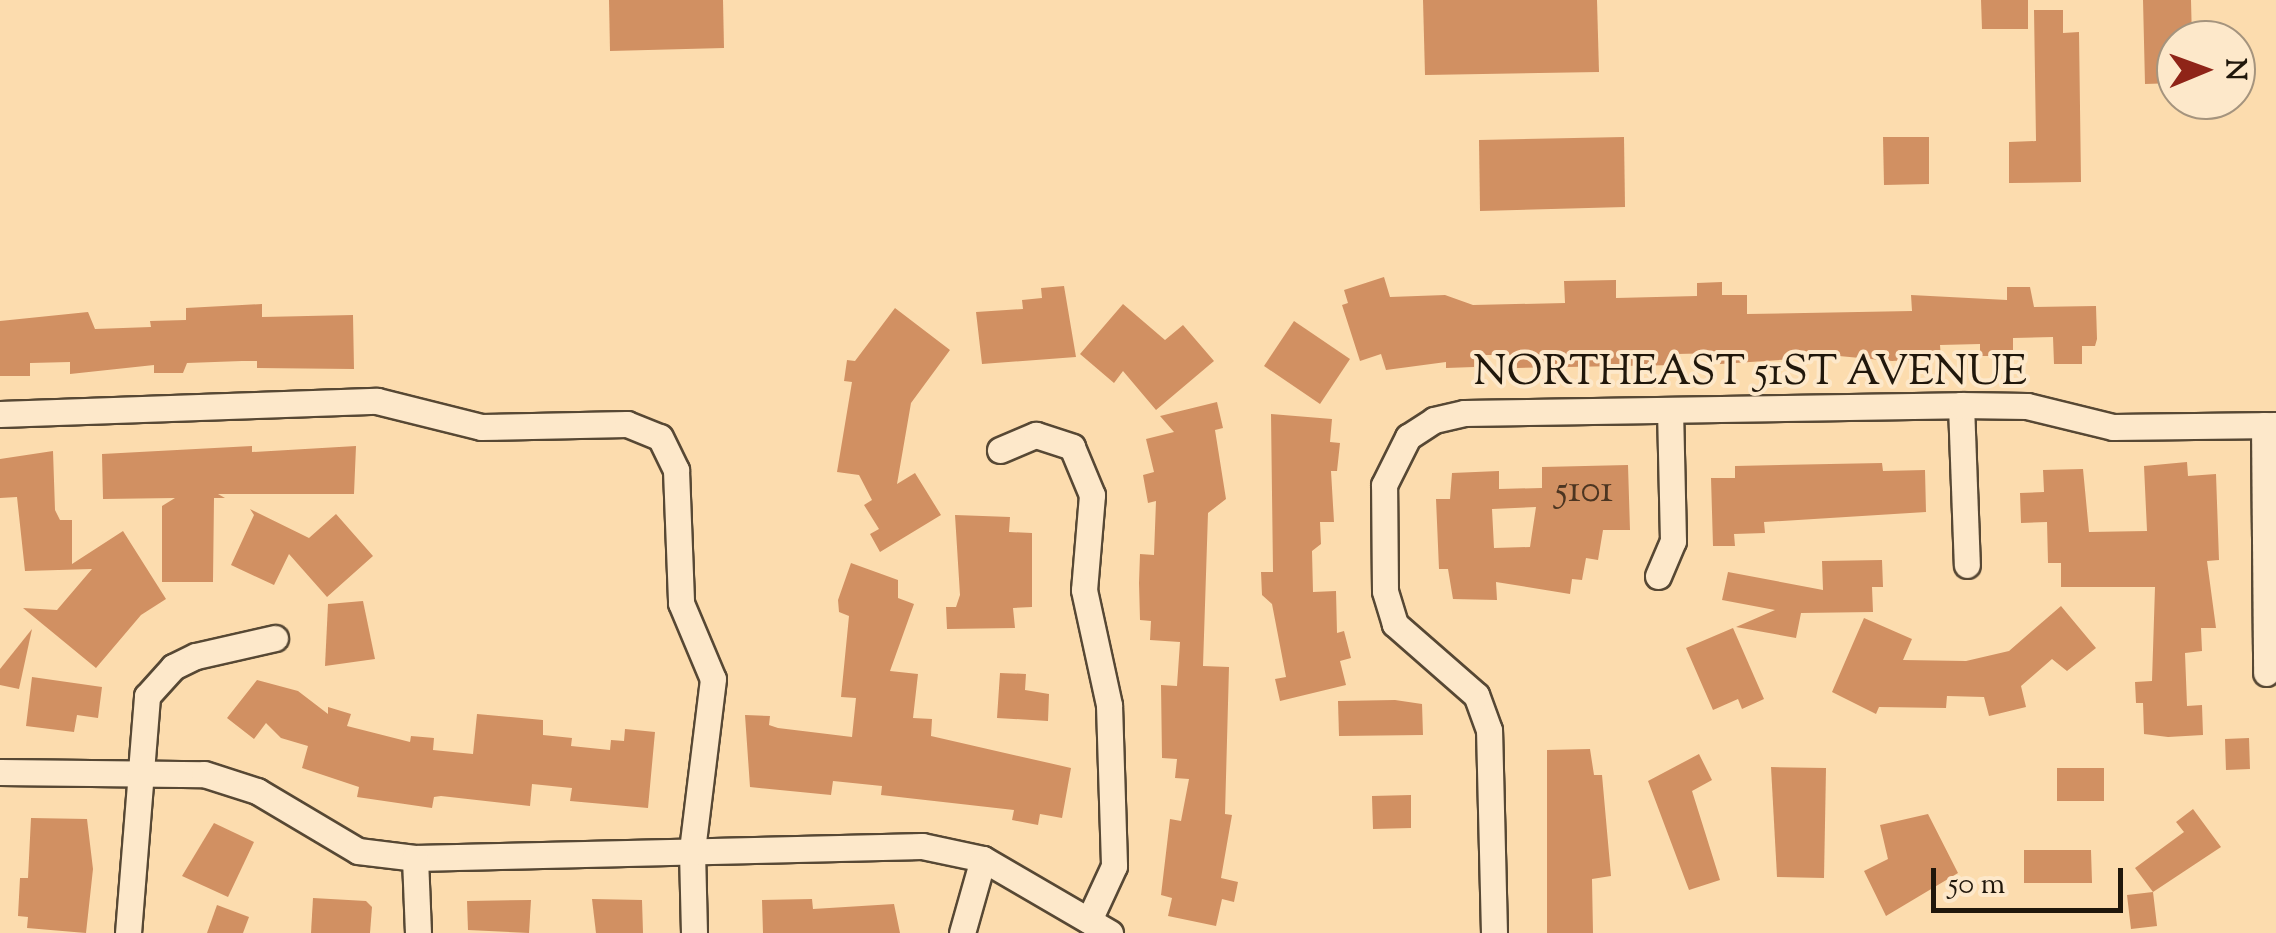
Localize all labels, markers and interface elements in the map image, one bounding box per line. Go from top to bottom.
north arrow [2156,20,2256,120]
text: N [2214,58,2254,81]
street label: NORTHEAST 51ST AVENUE [1473,349,2027,399]
house number: 5101 [1555,470,1613,516]
scale bar [1936,848,2128,910]
text: 50 m [1948,864,2005,907]

